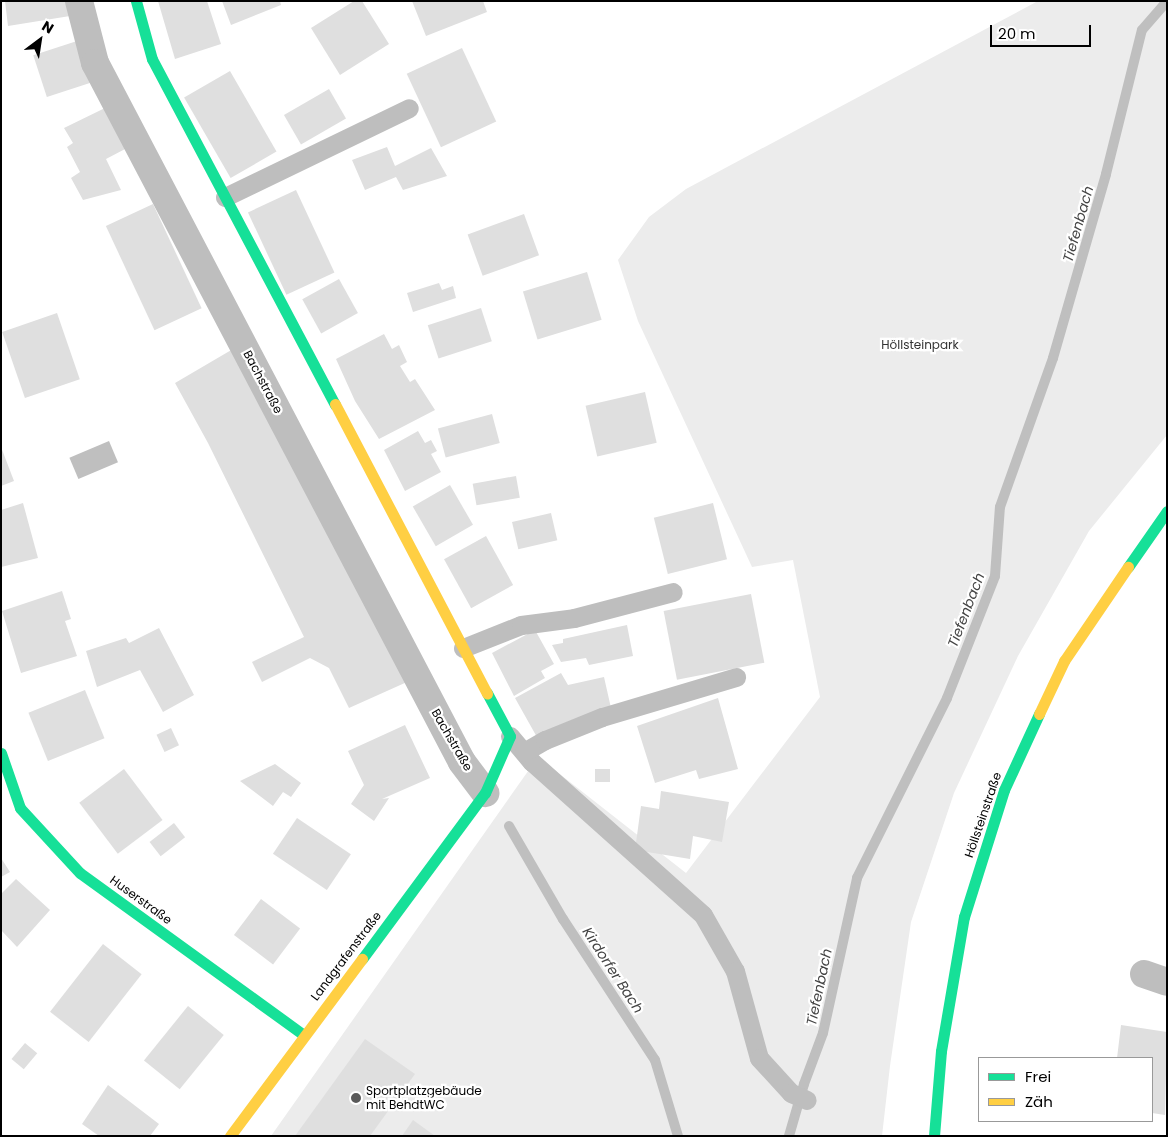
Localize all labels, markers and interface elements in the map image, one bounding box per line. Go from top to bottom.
north arrow [15,15,65,65]
scale bar [993,15,1094,47]
text: N [38,16,57,38]
text: 20 m [998,23,1036,44]
water label: Tiefenbach [1059,184,1097,264]
park label: Höllsteinpark [881,338,959,352]
street label: Bachstraße [240,348,286,416]
water label: Tiefenbach [944,570,988,650]
street label: Bachstraße [428,706,476,774]
street label: Höllsteinstraße [962,770,1004,860]
street label: Huserstraße [107,873,175,927]
street label: Landgrafenstraße [308,909,384,1003]
water label: Kirdorfer Bach [579,924,647,1016]
water label: Tiefenbach [803,947,835,1027]
legend [978,1057,1153,1122]
text: Frei [1025,1066,1051,1087]
place label: Sportplatzgebäude mit BehdtWC [366,1084,482,1112]
text: Zäh [1025,1091,1053,1112]
marker: Sportplatzgebäude mit BehdtWC [350,1092,362,1104]

